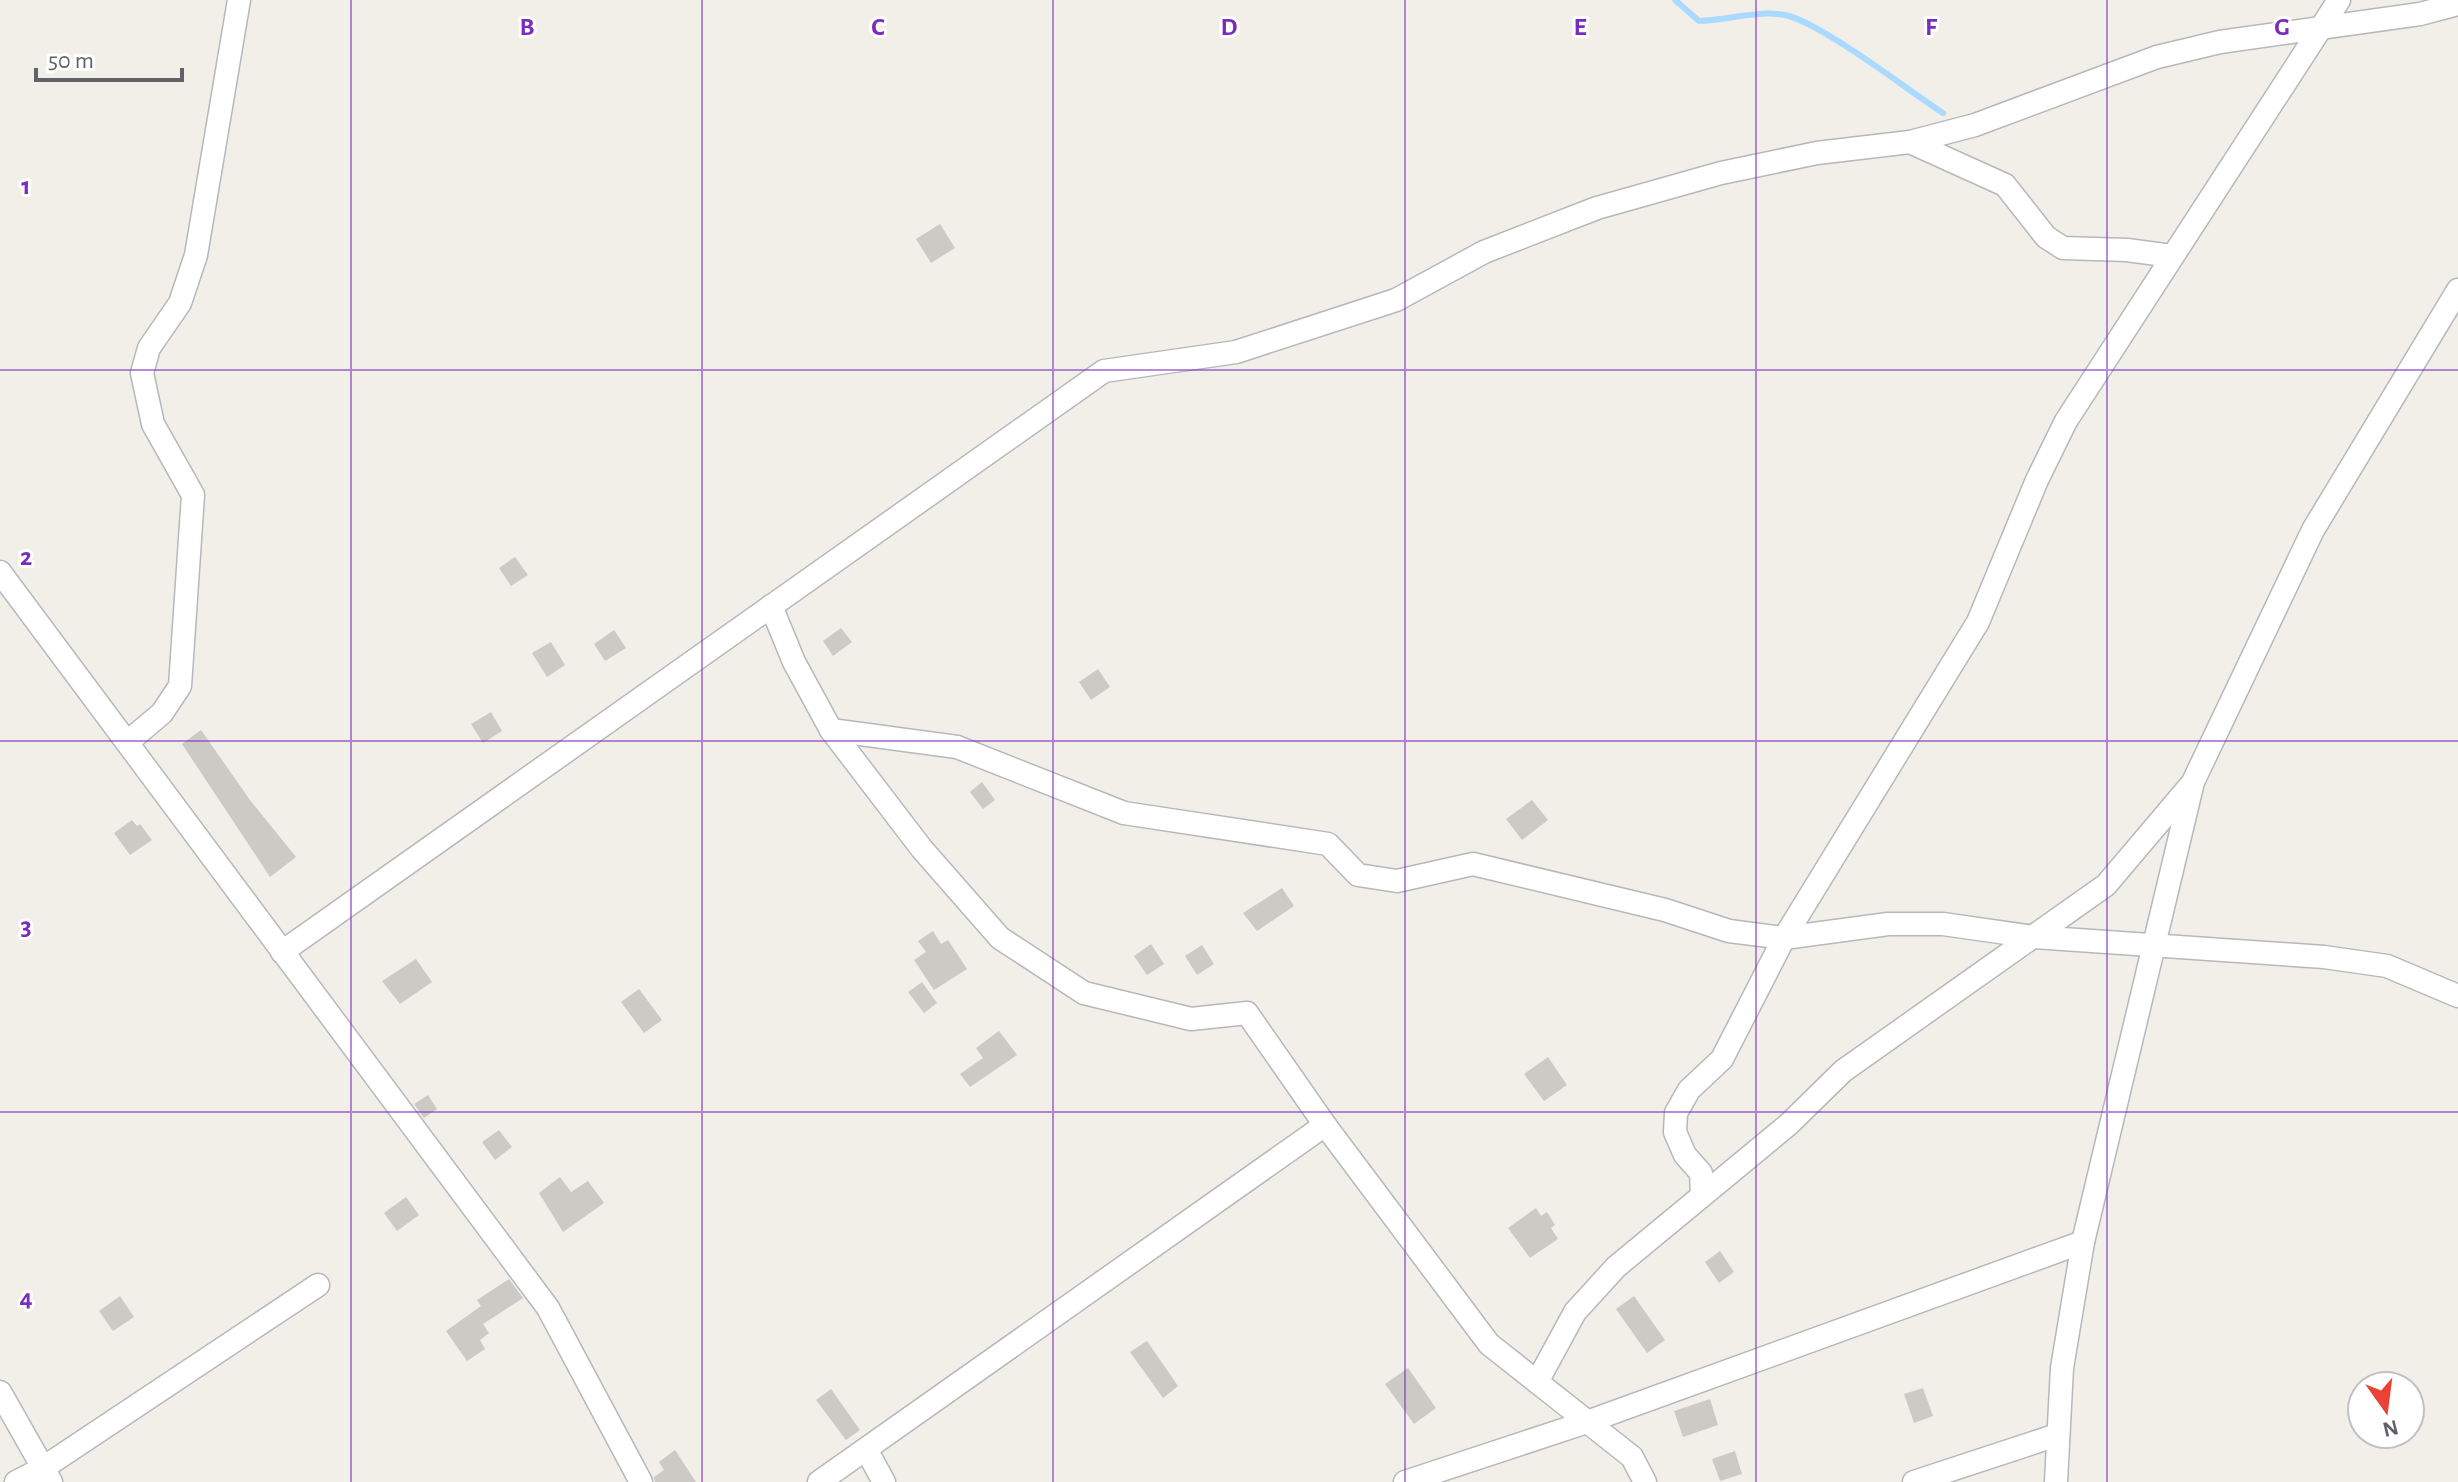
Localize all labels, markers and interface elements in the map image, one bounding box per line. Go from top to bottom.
text: B [519,14,535,40]
text: C [871,14,885,40]
text: D [1220,14,1238,40]
text: E [1573,14,1587,40]
text: F [1925,14,1938,40]
text: G [2274,14,2290,40]
scale bar [36,32,182,82]
text: 50 m [48,49,94,73]
text: 1 [21,173,31,199]
text: 2 [20,544,32,570]
text: 3 [20,914,32,940]
text: 4 [19,1285,33,1311]
north arrow [2346,1370,2426,1450]
text: N [2381,1416,2401,1441]

